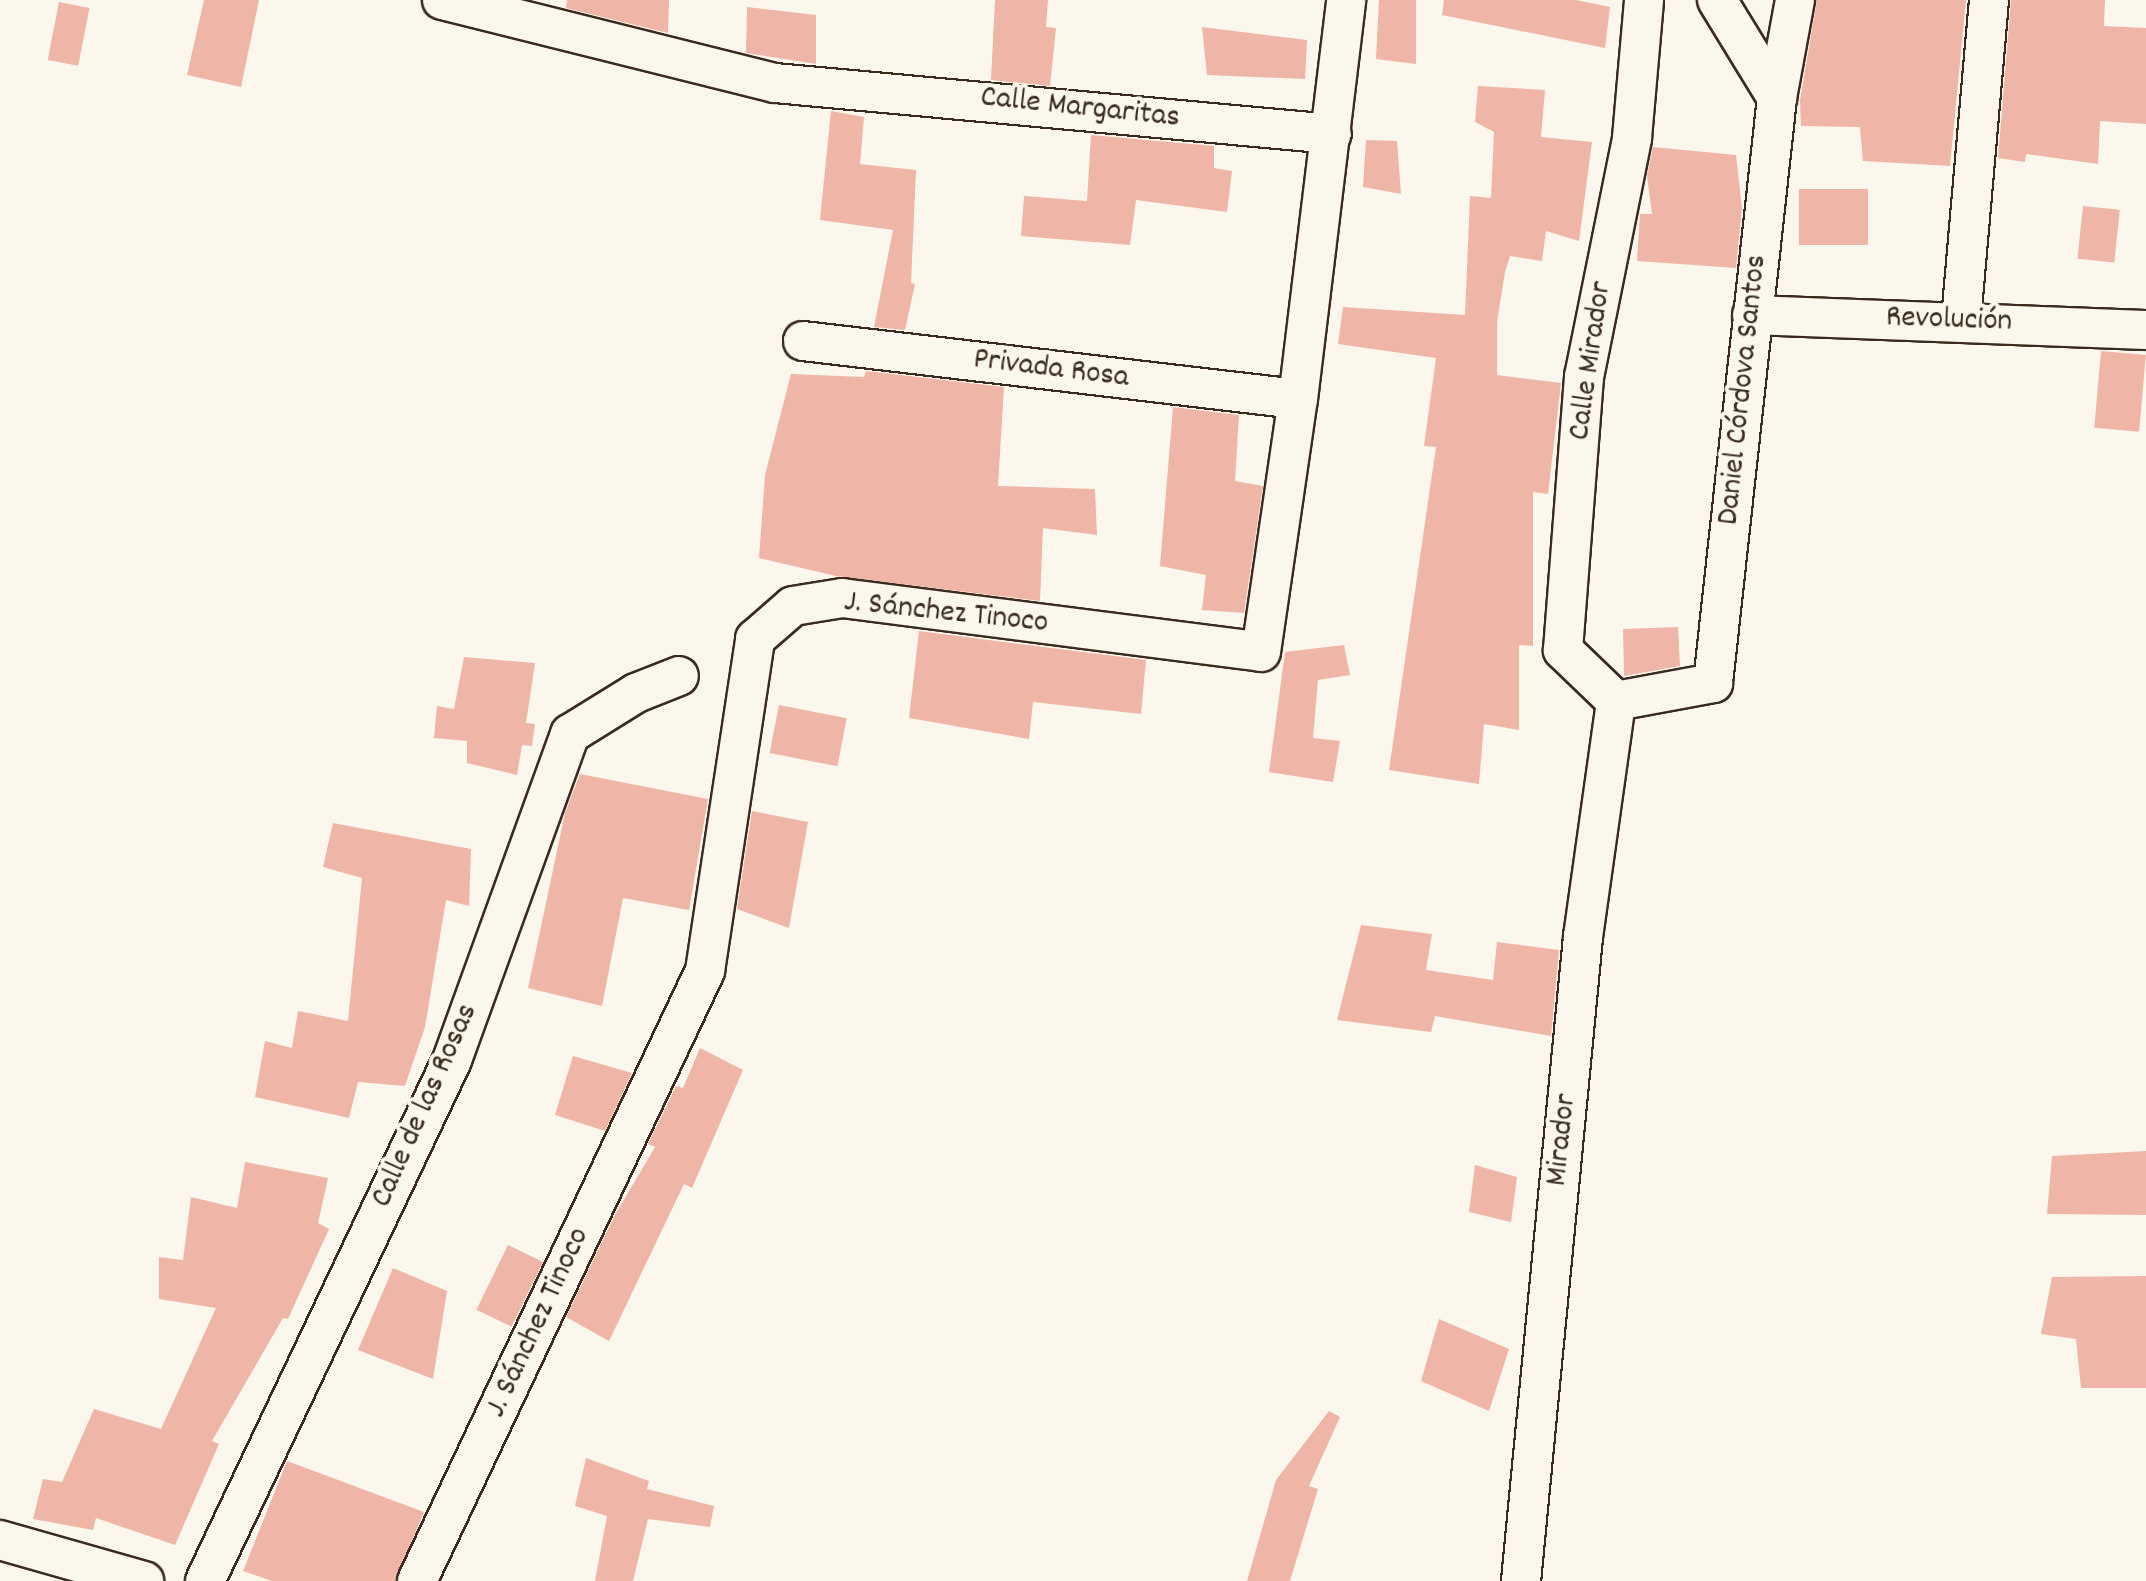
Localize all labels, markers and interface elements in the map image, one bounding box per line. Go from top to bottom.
street label: Calle Margaritas [978,79,1182,139]
street label: Daniel Córdova Santos [1711,253,1777,527]
street label: Calle Mirador [1562,279,1622,443]
street label: Revolución [1885,300,2013,342]
street label: Privada Rosa [971,341,1131,399]
street label: J. Sánchez Tinoco [842,584,1050,644]
street label: Calle de las Rosas [364,998,488,1214]
street label: Mirador [1539,1092,1587,1188]
street label: J. Sánchez Tinoco [478,1222,600,1424]

